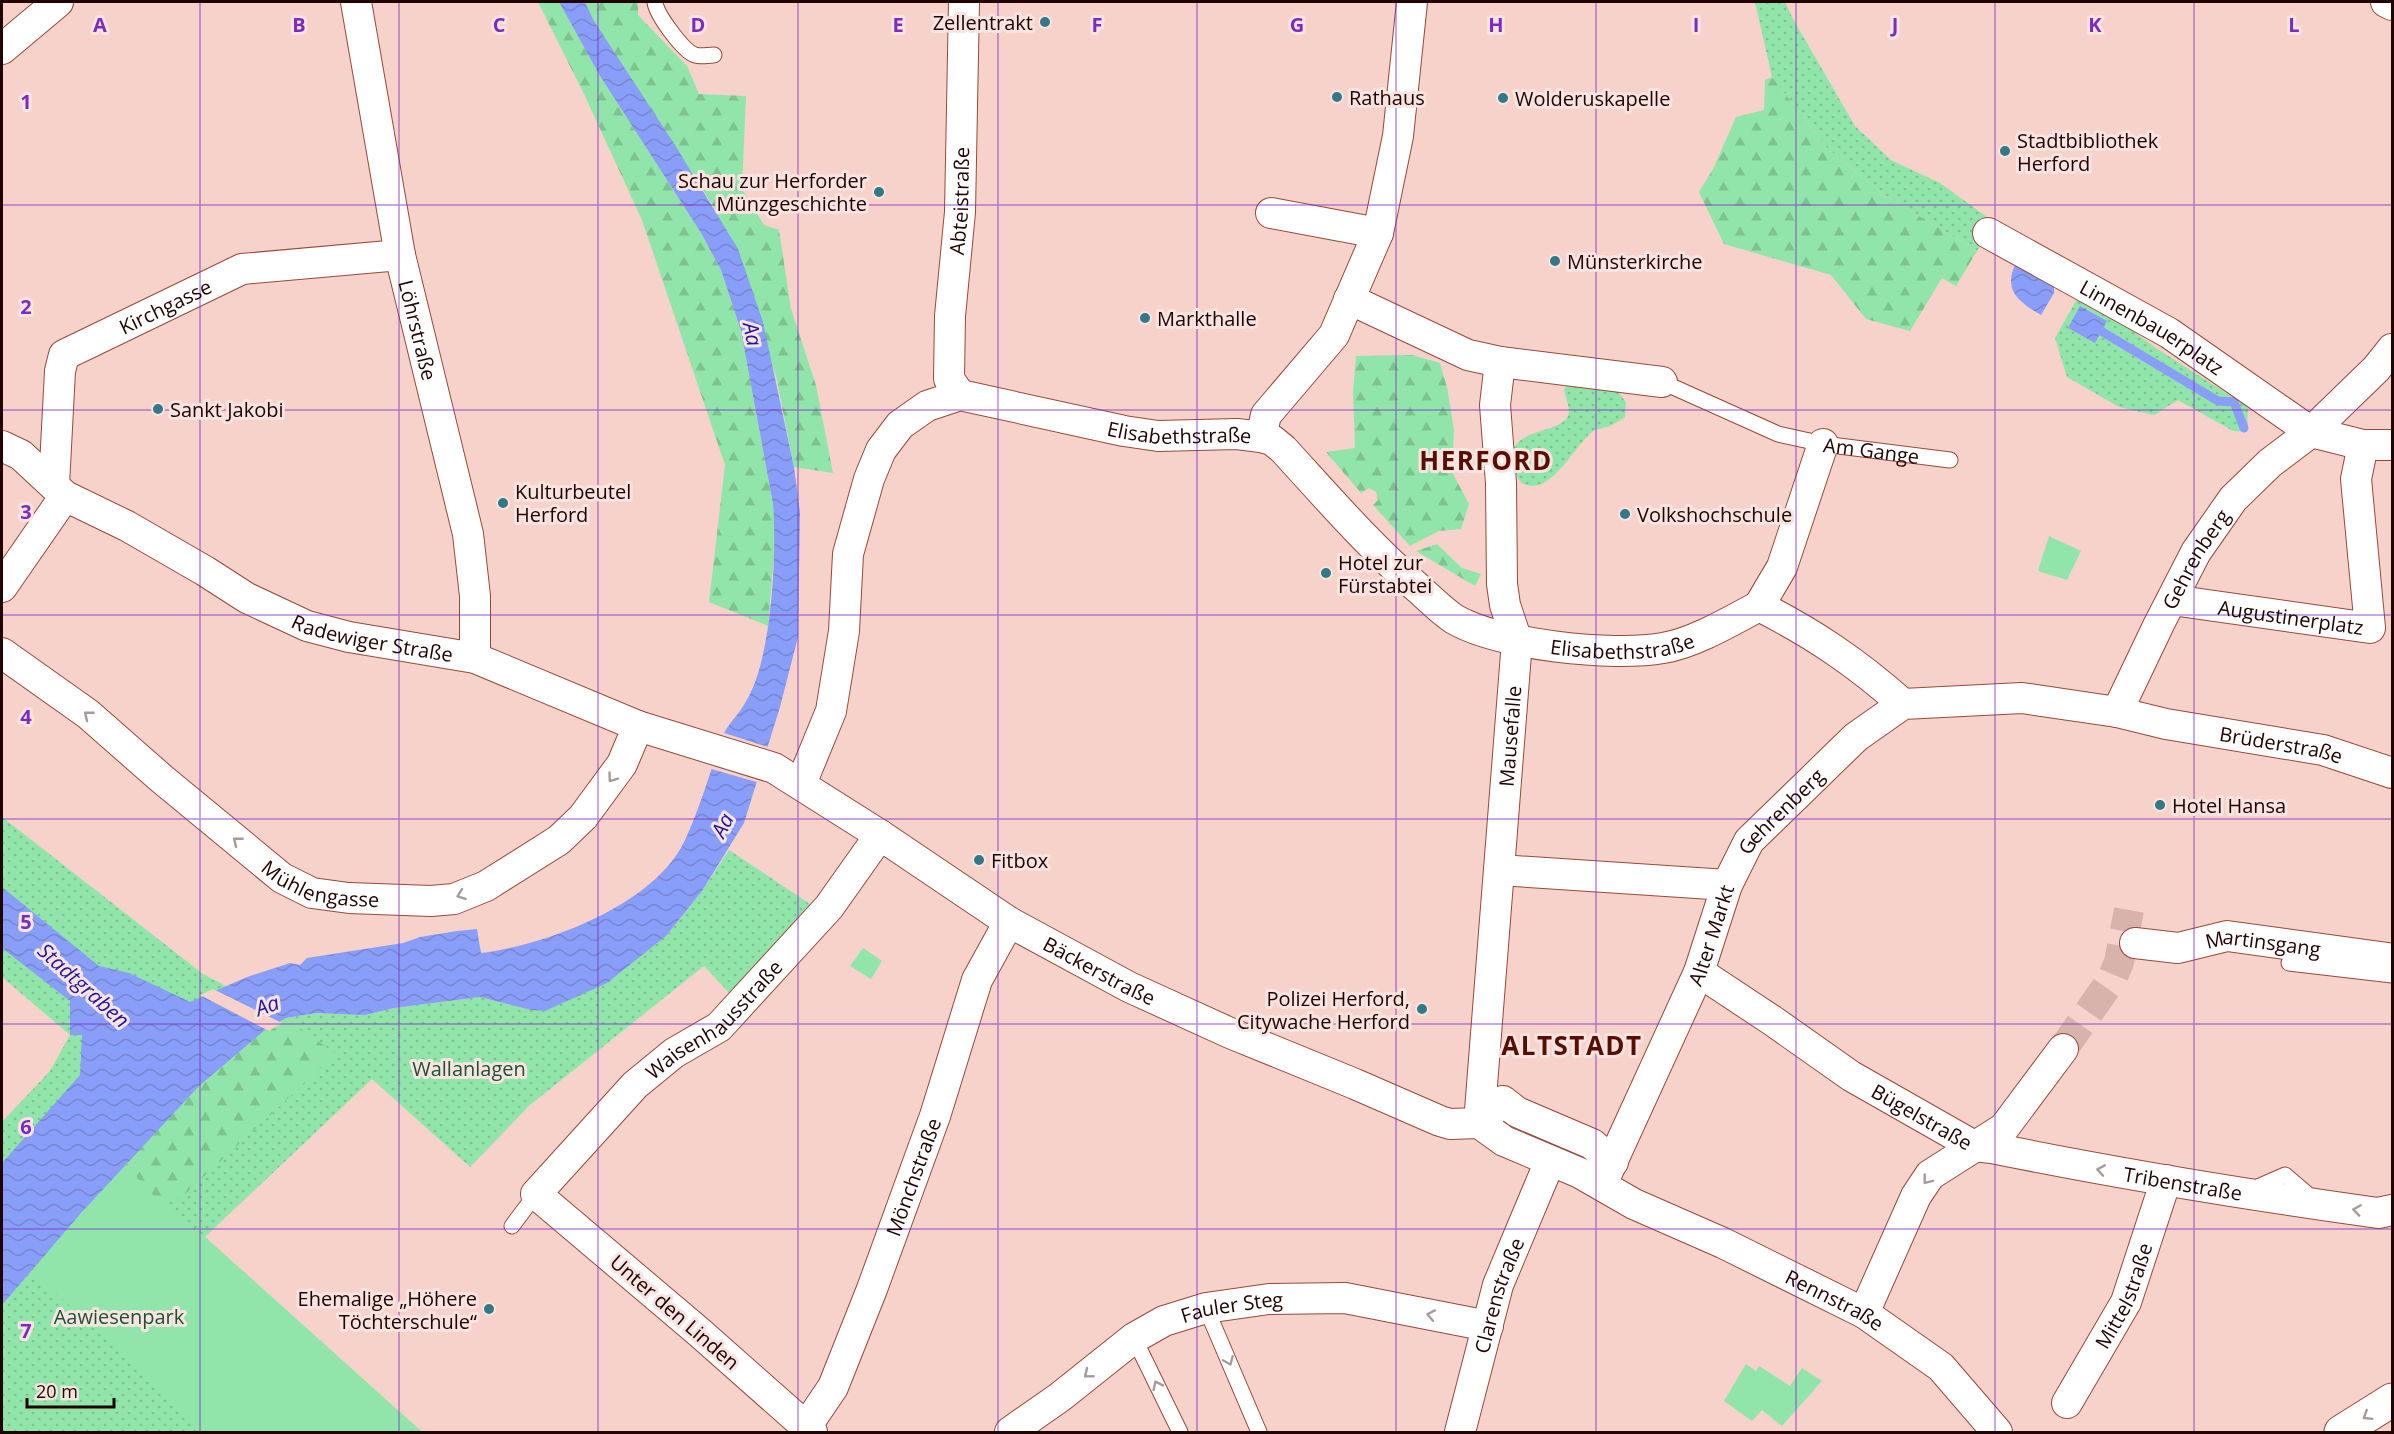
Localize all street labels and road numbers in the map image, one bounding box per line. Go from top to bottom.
street label: Abteistraße [942,147,975,256]
street label: Kirchgasse [114,272,216,340]
street label: Linnenbauerplatz [2075,273,2229,381]
street label: Löhrstraße [393,277,444,383]
street label: Elisabethstraße [1105,414,1253,450]
street label: Am Gange [1822,431,1921,470]
street label: Gehrenberg [2155,503,2236,614]
street label: Augustinerplatz [2216,593,2365,640]
street label: Radewiger Straße [287,607,455,668]
street label: Elisabethstraße [1549,627,1698,665]
street label: Mausefalle [1492,685,1527,788]
street label: Brüderstraße [2218,720,2346,769]
street label: Gehrenberg [1731,762,1830,859]
street label: Mühlengasse [256,853,380,913]
street label: Alter Markt [1681,881,1740,990]
street label: Martinsgang [2202,922,2323,962]
street label: Bäckerstraße [1039,930,1160,1011]
street label: Waisenhausstraße [640,954,788,1085]
street label: Bügelstraße [1867,1077,1977,1156]
street label: Mönchstraße [879,1114,947,1240]
street label: Tribenstraße [2122,1160,2244,1206]
street label: Clarenstraße [1467,1233,1530,1356]
street label: Mittelstraße [2088,1239,2158,1353]
street label: Unter den Linden [605,1248,745,1376]
street label: Rennstraße [1781,1263,1890,1337]
street label: Fauler Steg [1177,1285,1283,1329]

